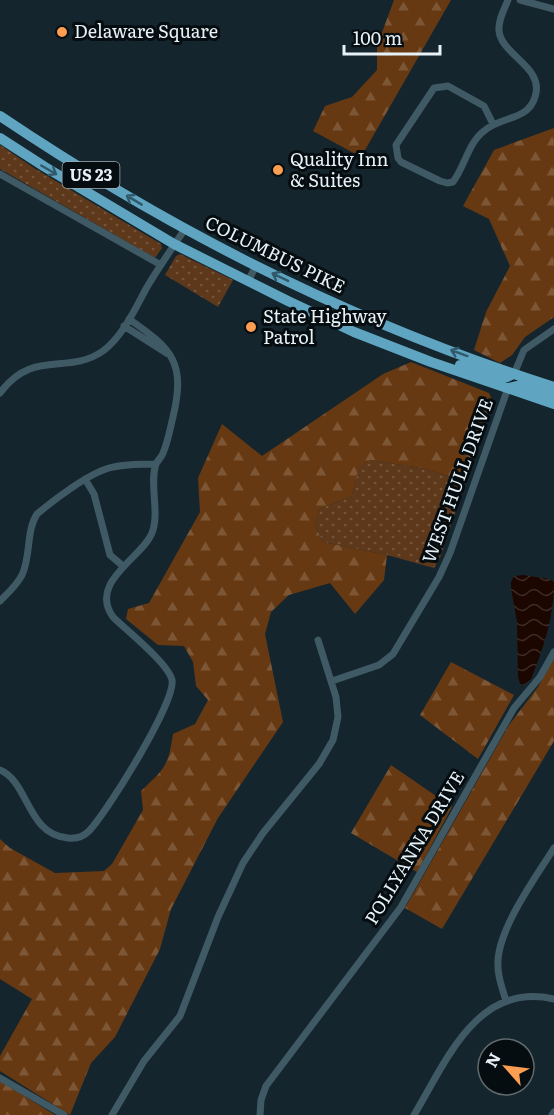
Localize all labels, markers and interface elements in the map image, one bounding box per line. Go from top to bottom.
place label: Delaware Square [74,17,218,44]
scale bar [344,18,440,56]
text: 100 m [353,24,402,51]
marker: Delaware Square [55,25,69,39]
place label: Quality Inn & Suites [290,145,389,193]
road number: US 23 [62,162,119,188]
marker: Quality Inn & Suites [271,163,285,177]
one-way arrow [41,164,58,176]
one-way arrow [126,194,143,206]
street label: COLUMBUS PIKE [201,208,350,299]
one-way arrow [271,271,289,282]
place label: State Highway Patrol [263,302,387,350]
marker: State Highway Patrol [244,320,258,334]
one-way arrow [450,347,469,358]
street label: WEST HULL DRIVE [414,394,499,567]
street label: POLLYANNA DRIVE [357,765,470,929]
north arrow [476,1037,536,1097]
text: N [478,1048,506,1071]

